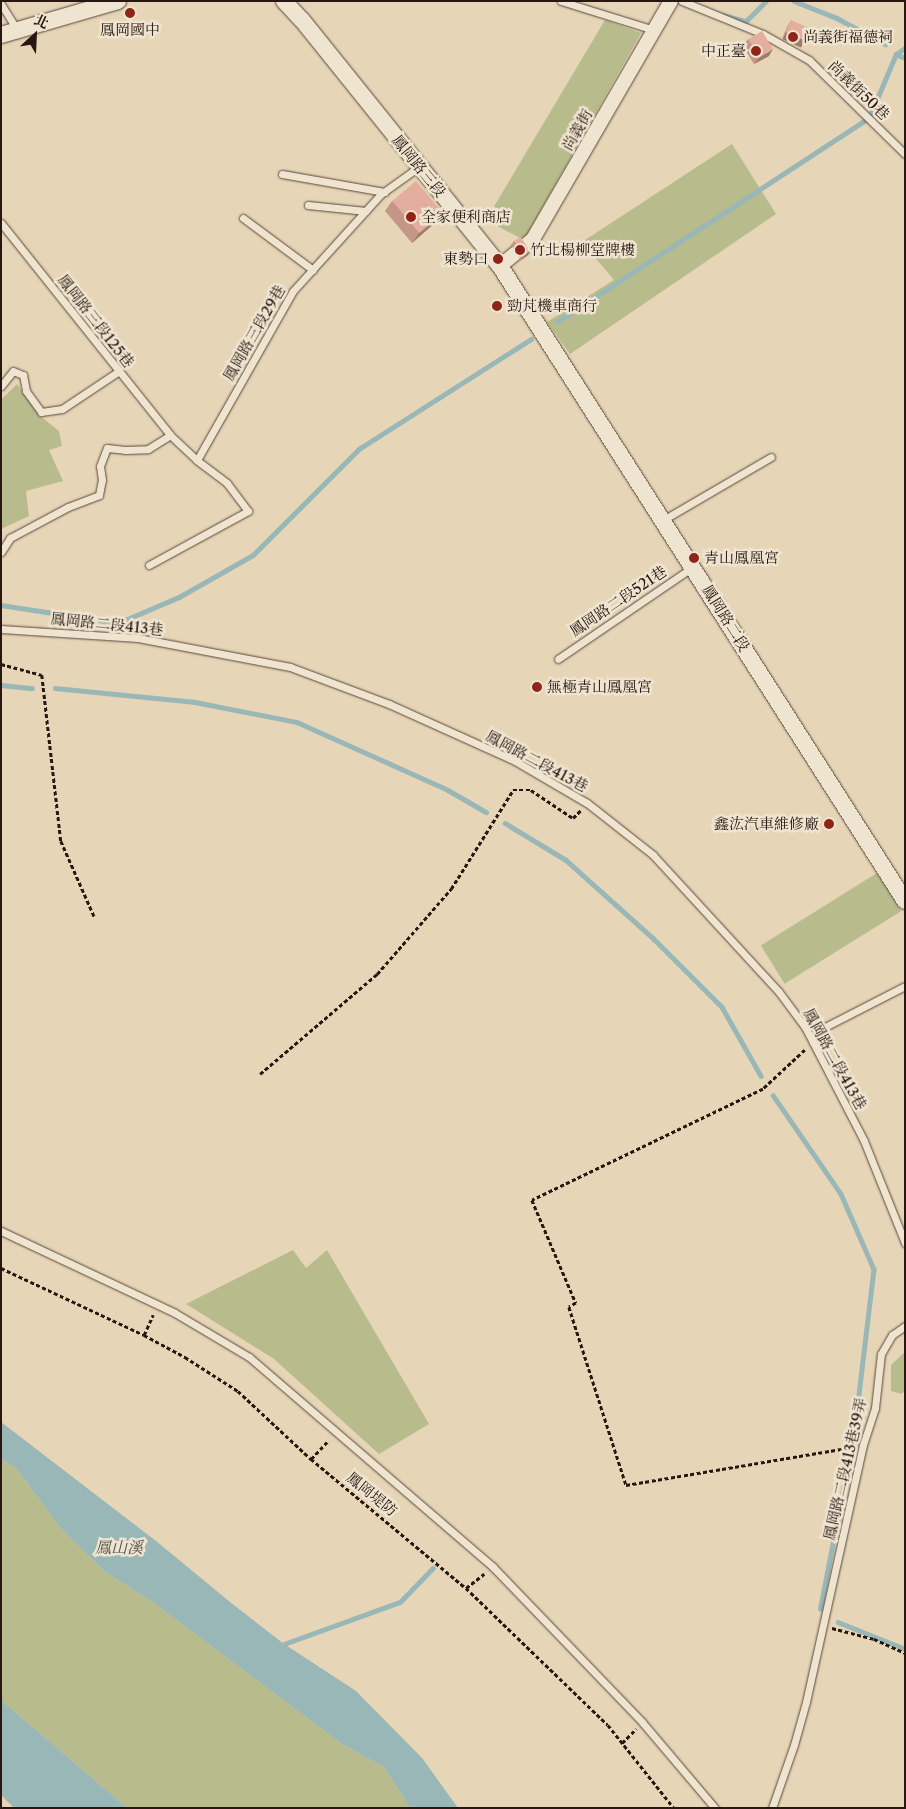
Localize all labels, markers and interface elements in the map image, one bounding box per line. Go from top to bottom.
marker: 鳳岡國中 [124,7,136,19]
north arrow [10,10,60,60]
text: 北 [31,10,51,33]
place label: 鳳岡國中 [100,21,160,39]
place label: 尚義街福德祠 [803,28,893,46]
marker: 尚義街福德祠 [787,31,799,43]
place label: 中正臺 [701,42,746,60]
marker: 中正臺 [750,45,762,57]
street label: 尚義街50巷 [825,57,893,123]
street label: 尚義街 [558,106,596,154]
street label: 鳳岡路三段 [388,131,450,201]
place label: 全家便利商店 [421,208,511,226]
marker: 全家便利商店 [405,211,417,223]
place label: 竹北楊柳堂牌樓 [530,241,635,259]
marker: 竹北楊柳堂牌樓 [514,244,526,256]
place label: 東勢口 [443,250,488,268]
marker: 東勢口 [492,253,504,265]
street label: 鳳岡路三段125巷 [54,271,138,371]
street label: 鳳岡路三段29巷 [219,282,289,384]
place label: 勁芃機車商行 [507,297,597,315]
marker: 勁芃機車商行 [491,300,503,312]
place label: 青山鳳凰宮 [704,549,779,567]
marker: 青山鳳凰宮 [688,552,700,564]
street label: 鳳岡路二段521巷 [566,562,670,640]
street label: 鳳岡路二段 [698,581,754,655]
street label: 鳳岡路二段413巷 [50,609,164,639]
place label: 無極青山鳳凰宮 [547,678,652,696]
marker: 無極青山鳳凰宮 [531,681,543,693]
street label: 鳳岡路二段413巷 [483,726,591,796]
place label: 鑫汯汽車維修廠 [714,815,819,833]
marker: 鑫汯汽車維修廠 [823,818,835,830]
street label: 鳳岡路二段413巷 [800,1005,870,1113]
street label: 鳳岡路二段413巷39弄 [820,1396,870,1542]
street label: 鳳岡堤防 [343,1468,401,1520]
water label: 鳳山溪 [95,1537,143,1557]

